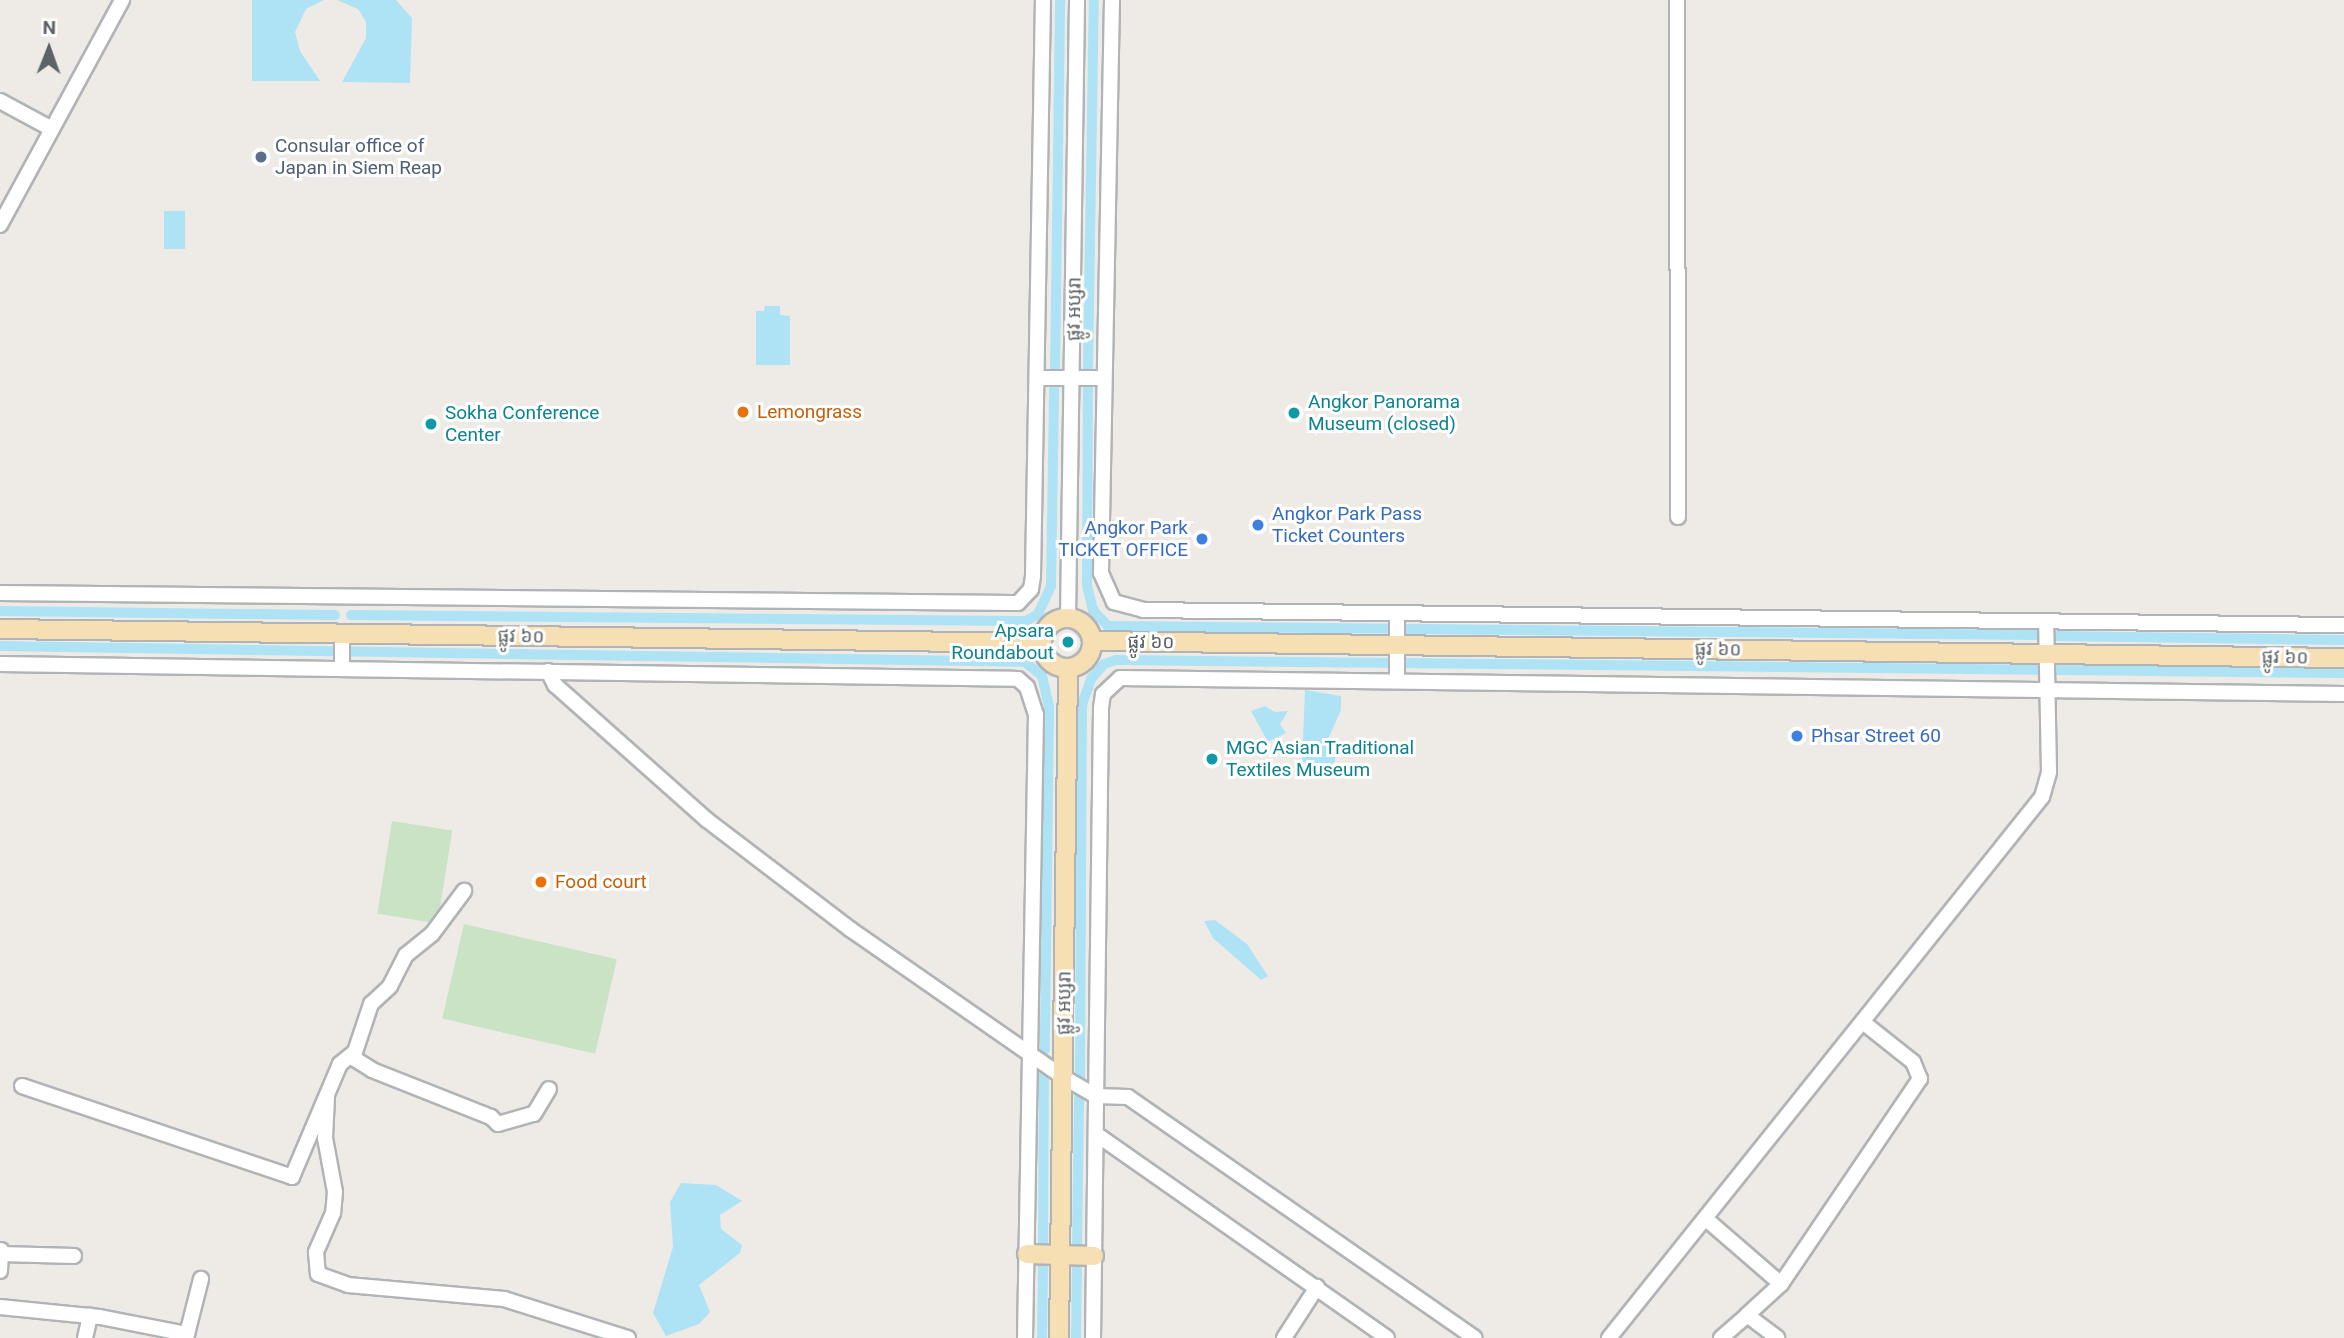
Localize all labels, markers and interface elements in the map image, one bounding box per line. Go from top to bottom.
north arrow [14,14,84,84]
text: N [42,16,56,39]
place label: Consular office of Japan in Siem Reap [275,135,442,179]
marker: Consular office of Japan in Siem Reap [253,149,269,165]
street label: ផ្លូវ អប្សរា [1062,277,1086,341]
place label: Angkor Panorama Museum (closed) [1308,391,1460,435]
place label: Lemongrass [757,401,862,423]
place label: Sokha Conference Center [445,402,599,446]
marker: Lemongrass [735,404,751,420]
marker: Angkor Panorama Museum (closed) [1286,405,1302,421]
marker: Sokha Conference Center [423,416,439,432]
place label: Angkor Park Pass Ticket Counters [1272,503,1422,547]
place label: Angkor Park TICKET OFFICE [1058,517,1188,561]
marker: Angkor Park Pass Ticket Counters [1250,517,1266,533]
marker: Angkor Park TICKET OFFICE [1194,531,1210,547]
place label: Apsara Roundabout [951,620,1054,664]
street label: ផ្លូវ ៦០ [497,624,545,648]
street label: ផ្លូវ ៦០ [1127,630,1175,654]
marker: Apsara Roundabout [1060,634,1076,650]
street label: ផ្លូវ ៦០ [1694,637,1742,661]
street label: ផ្លូវ ៦០ [2261,645,2309,669]
place label: Phsar Street 60 [1811,725,1941,747]
marker: Phsar Street 60 [1789,728,1805,744]
place label: MGC Asian Traditional Textiles Museum [1226,737,1414,781]
marker: MGC Asian Traditional Textiles Museum [1204,751,1220,767]
place label: Food court [555,871,647,893]
marker: Food court [533,874,549,890]
street label: ផ្លូវ អប្សរា [1052,971,1076,1035]

